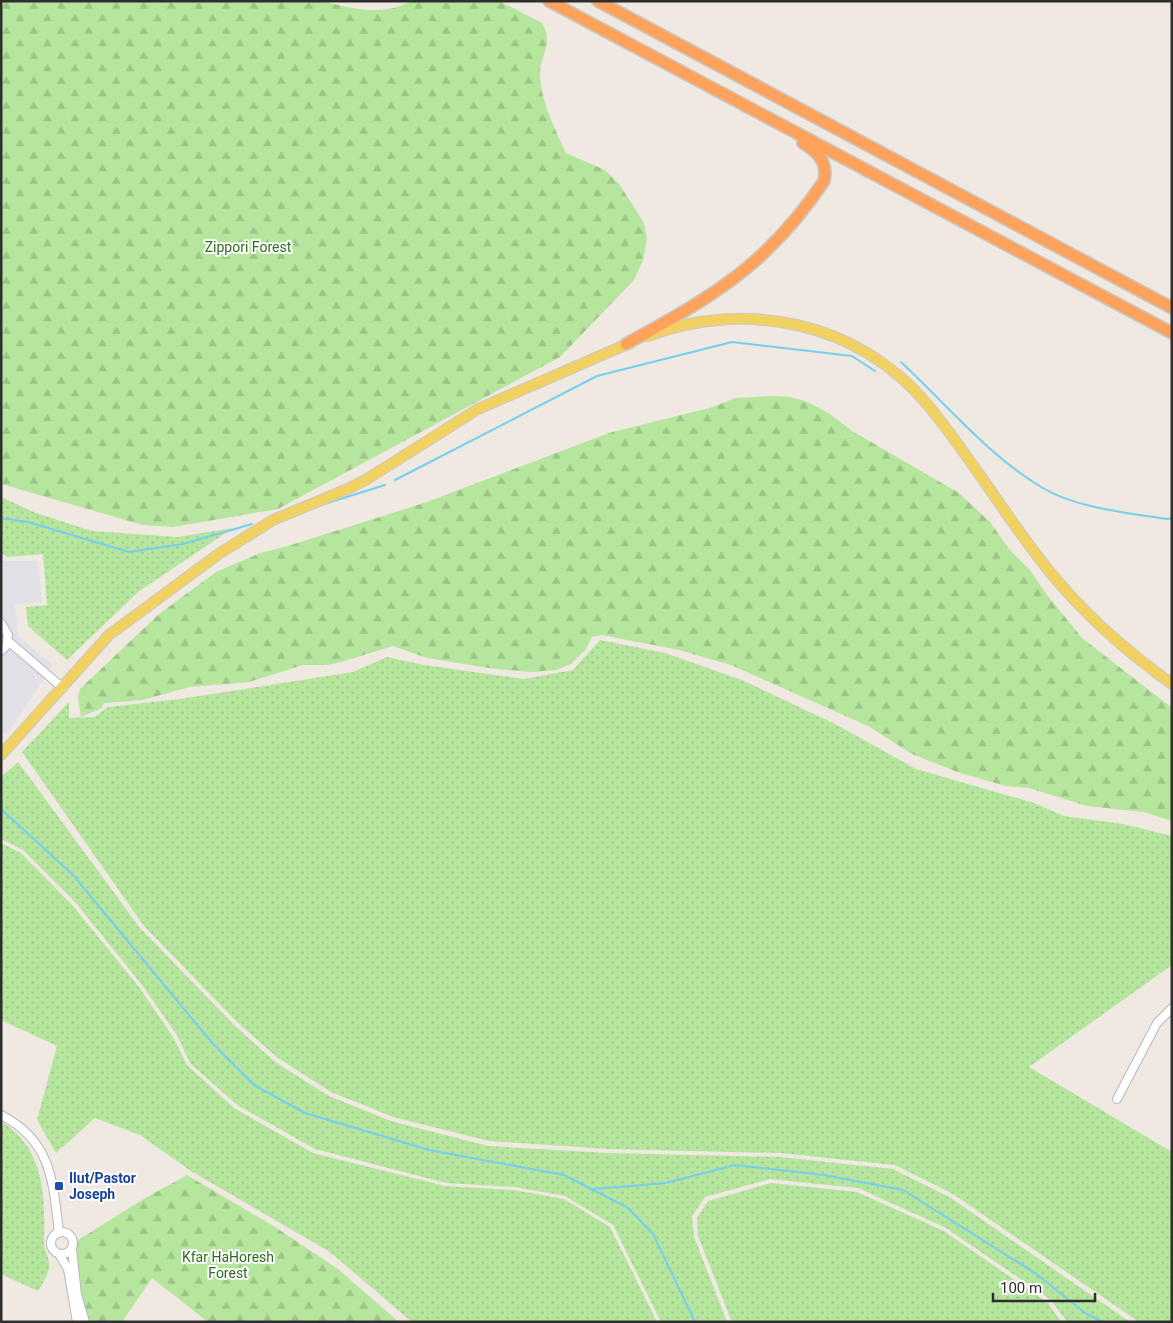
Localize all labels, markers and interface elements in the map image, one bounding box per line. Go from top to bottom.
park label: Zippori Forest [205,239,292,255]
place label: Ilut/Pastor Joseph [69,1170,136,1202]
marker: Ilut/Pastor Joseph [53,1180,65,1192]
park label: Kfar HaHoresh Forest [182,1249,274,1281]
scale bar [993,1270,1096,1302]
text: 100 m [1000,1279,1042,1297]

